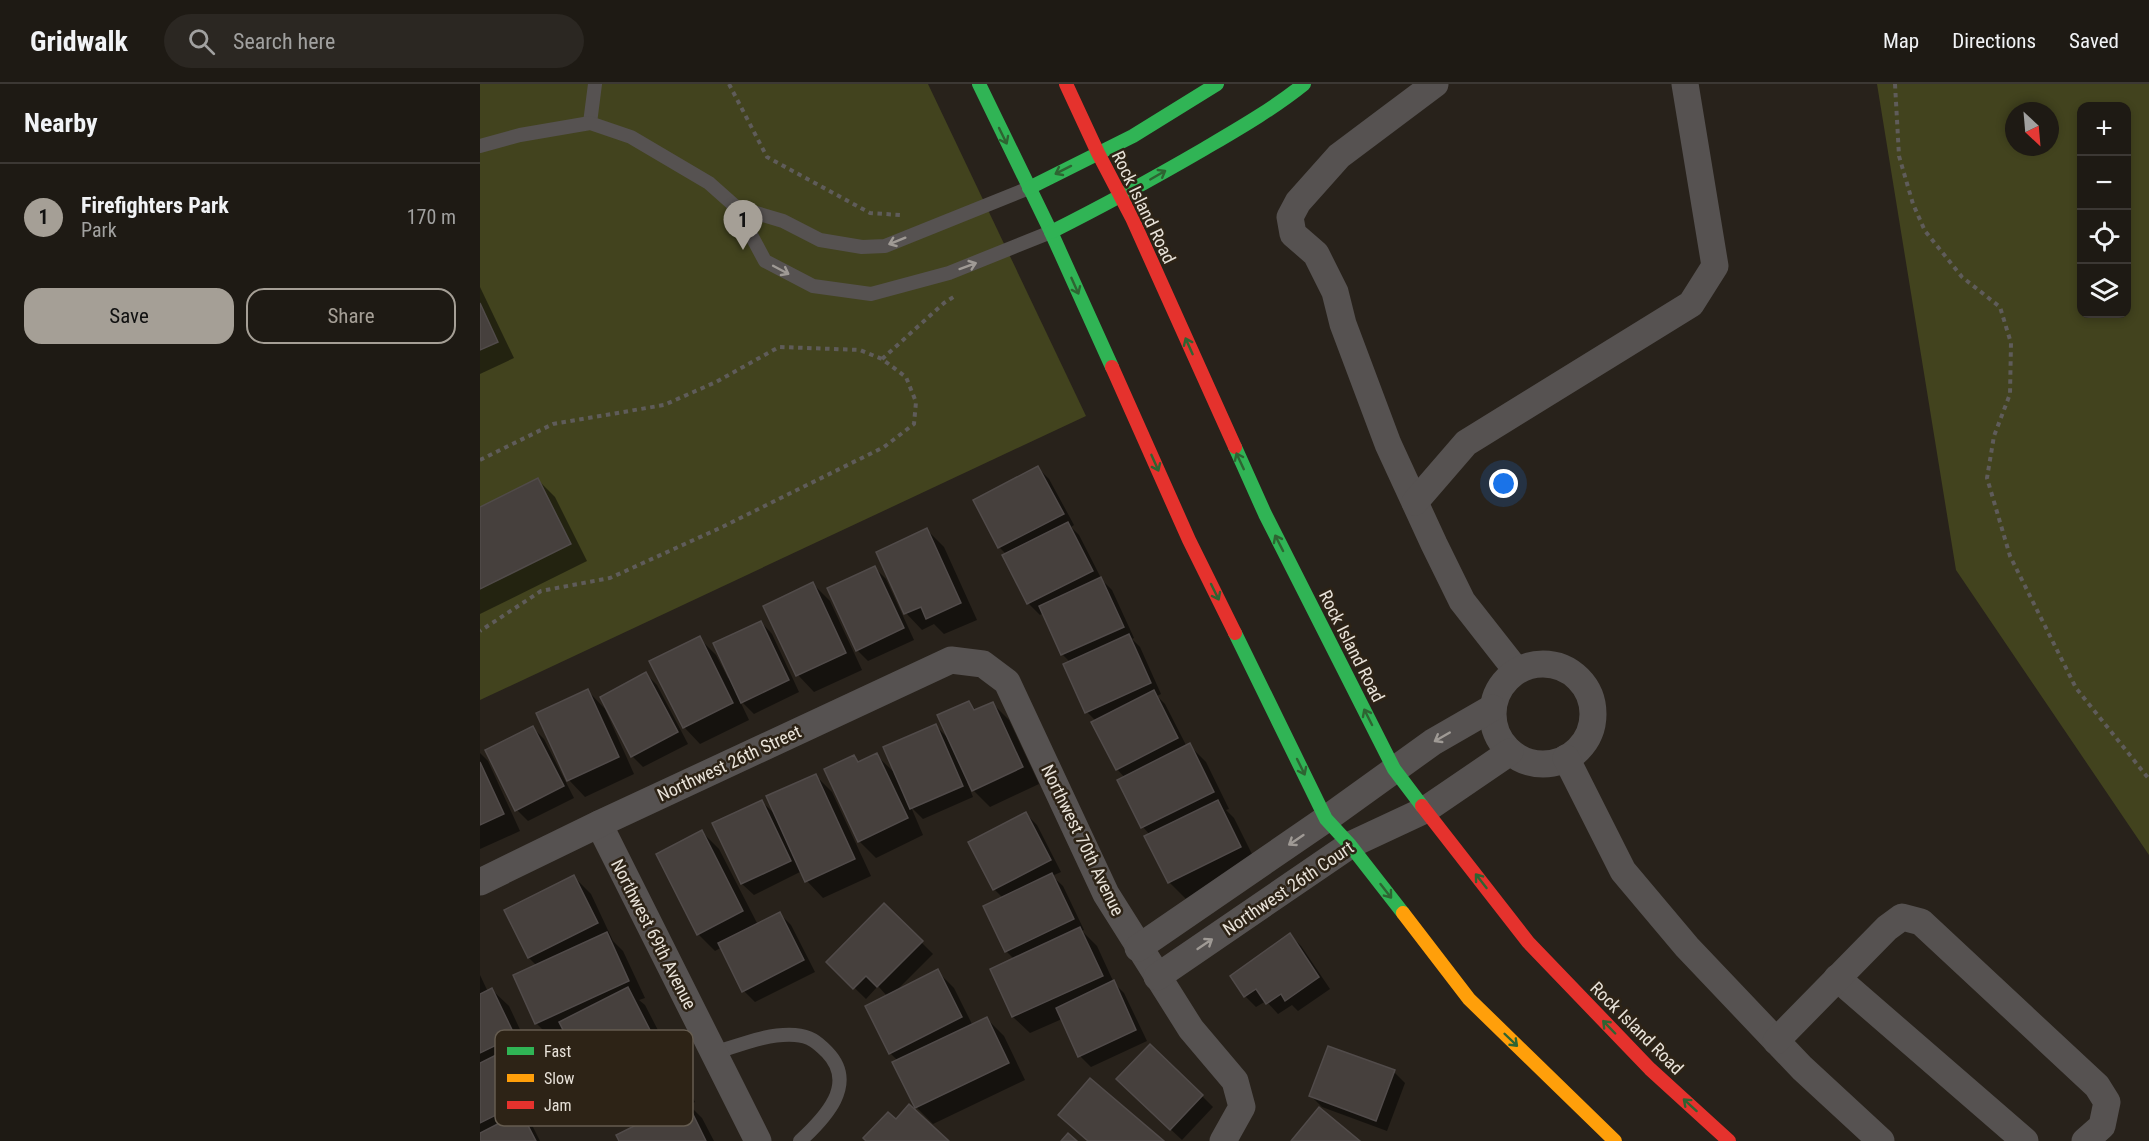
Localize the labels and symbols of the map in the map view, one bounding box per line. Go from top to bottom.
north arrow [2005,102,2059,156]
one-way arrow [998,126,1010,144]
street label: Rock Island Road [1108,147,1180,267]
one-way arrow [1055,165,1073,177]
one-way arrow [1149,169,1166,181]
pin: 1 [724,200,762,250]
one-way arrow [888,236,906,247]
one-way arrow [958,260,976,271]
one-way arrow [772,265,790,276]
one-way arrow [1069,276,1081,294]
one-way arrow [1183,338,1194,356]
one-way arrow [1234,452,1246,470]
one-way arrow [1149,454,1161,472]
your location [1489,469,1518,498]
one-way arrow [1273,534,1285,552]
one-way arrow [1210,583,1221,601]
street label: Rock Island Road [1315,587,1389,705]
one-way arrow [1361,708,1373,726]
street label: Northwest 26th Street [654,721,804,805]
one-way arrow [1434,731,1451,743]
one-way arrow [1296,758,1307,776]
street label: Northwest 70th Avenue [1037,761,1129,919]
one-way arrow [1288,834,1304,846]
street label: Northwest 26th Court [1219,837,1357,939]
street label: Northwest 69th Avenue [607,855,701,1013]
one-way arrow [1474,873,1487,889]
one-way arrow [1379,883,1392,899]
one-way arrow [1197,938,1213,950]
street label: Rock Island Road [1586,977,1688,1079]
one-way arrow [1602,1020,1617,1035]
legend [495,1030,693,1126]
one-way arrow [1504,1032,1519,1047]
text: Fast [544,1042,571,1061]
text: Slow [544,1069,574,1088]
text: Jam [544,1096,571,1115]
one-way arrow [1682,1098,1697,1112]

